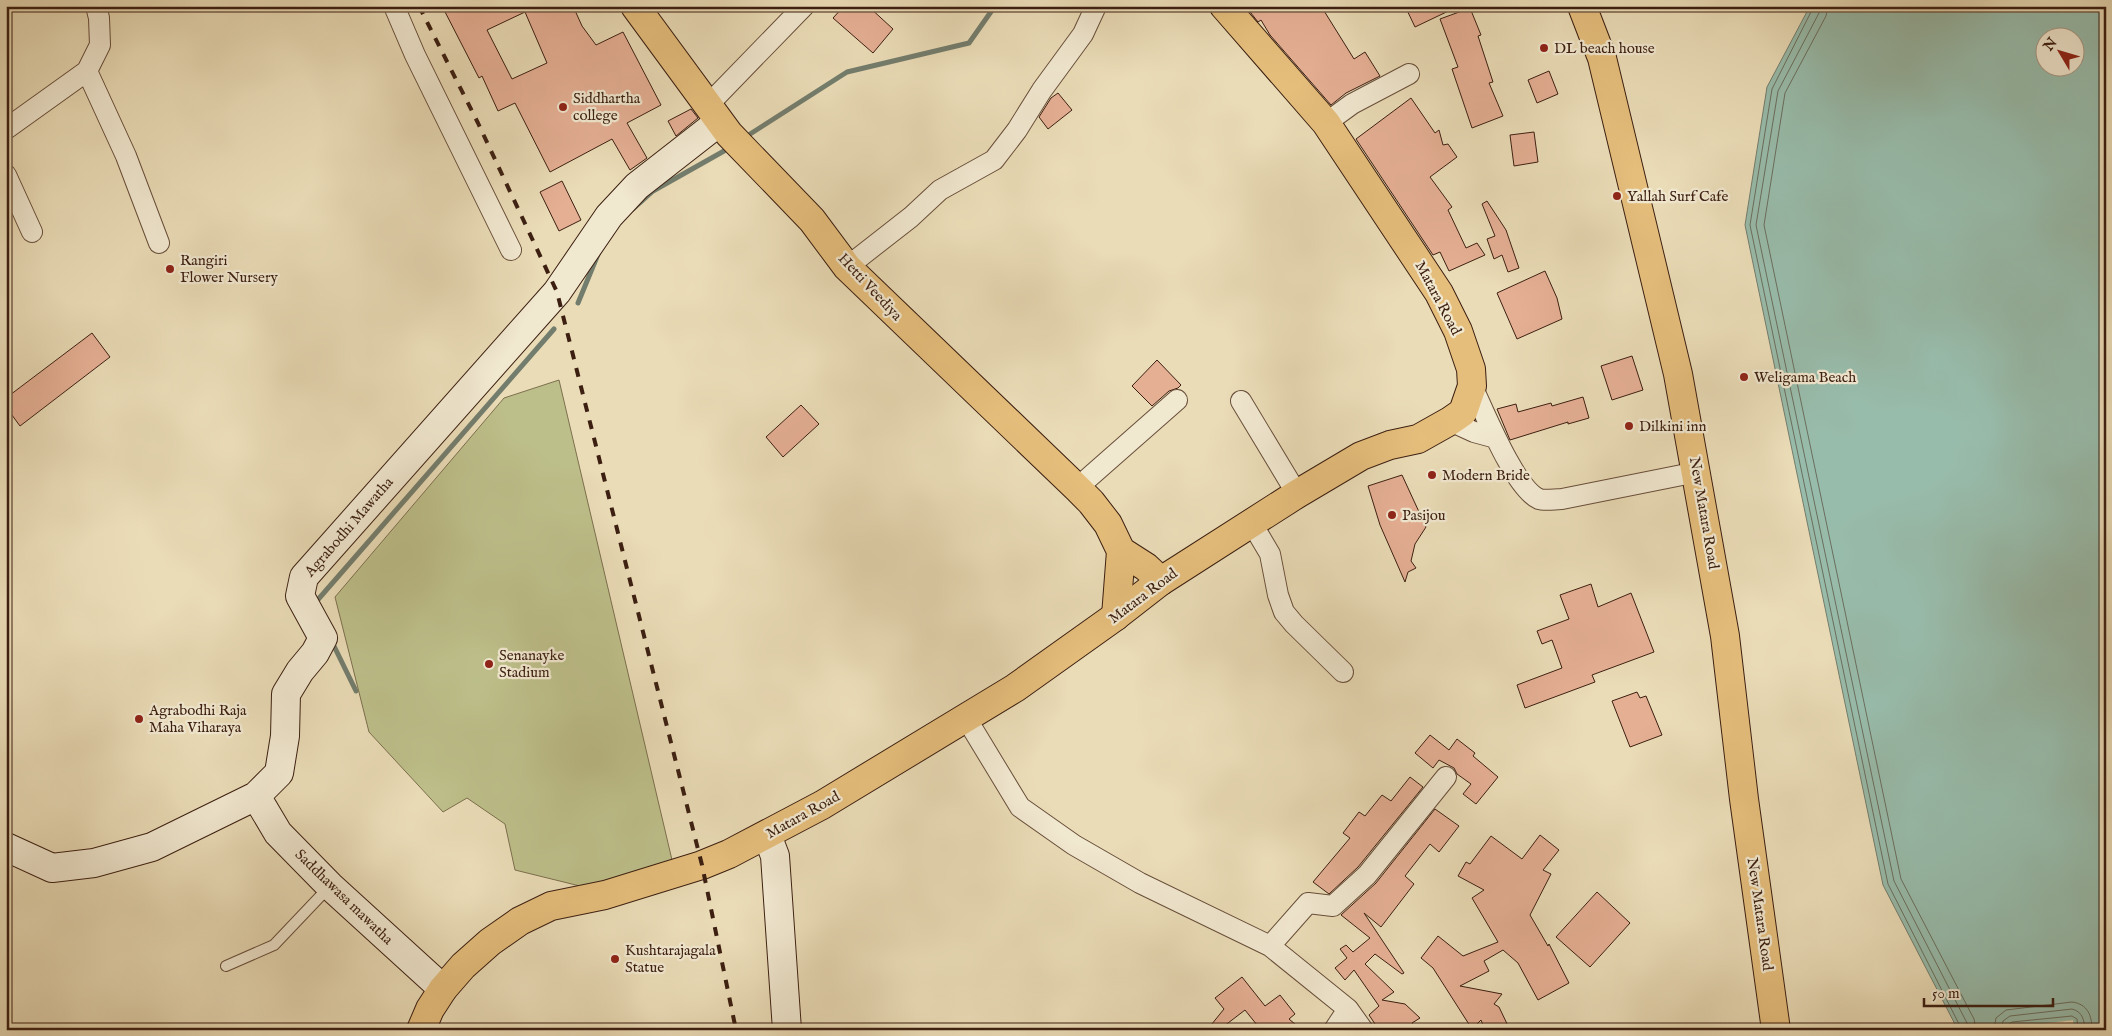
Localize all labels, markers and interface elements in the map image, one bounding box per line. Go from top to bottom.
north arrow [2034,28,2084,78]
text: N [2039,34,2061,56]
place label: DL beach house [1554,39,1655,58]
marker: DL beach house [1538,42,1550,54]
place label: Siddhartha college [573,89,641,125]
marker: Siddhartha college [557,101,569,113]
place label: Yallah Surf Cafe [1627,187,1729,206]
marker: Yallah Surf Cafe [1611,190,1623,202]
street label: Hetti Veediya [834,249,907,325]
place label: Rangiri Flower Nursery [180,251,278,287]
street label: Matara Road [1411,258,1466,339]
marker: Rangiri Flower Nursery [164,263,176,275]
place label: Weligama Beach [1754,368,1856,387]
marker: Weligama Beach [1738,371,1750,383]
place label: Dilkini inn [1639,417,1706,436]
marker: Dilkini inn [1623,420,1635,432]
street label: New Matara Road [1685,455,1723,572]
place label: Modern Bride [1442,466,1530,485]
marker: Modern Bride [1426,469,1438,481]
street label: Agrabodhi Mawatha [300,473,398,582]
place label: Pasijou [1402,506,1446,525]
marker: Pasijou [1386,509,1398,521]
street label: Matara Road [1105,563,1182,628]
place label: Senanayke Stadium [499,646,564,682]
marker: Senanayke Stadium [483,658,495,670]
place label: Agrabodhi Raja Maha Viharaya [148,701,247,737]
marker: Agrabodhi Raja Maha Viharaya [133,713,145,725]
street label: Matara Road [763,786,844,843]
street label: Saddhawasa mawatha [291,845,398,949]
street label: New Matara Road [1743,856,1777,973]
place label: Kushtarajagala Statue [625,941,716,977]
marker: Kushtarajagala Statue [609,953,621,965]
scale bar [1924,976,2053,1008]
text: 50 m [1932,984,1960,1003]

